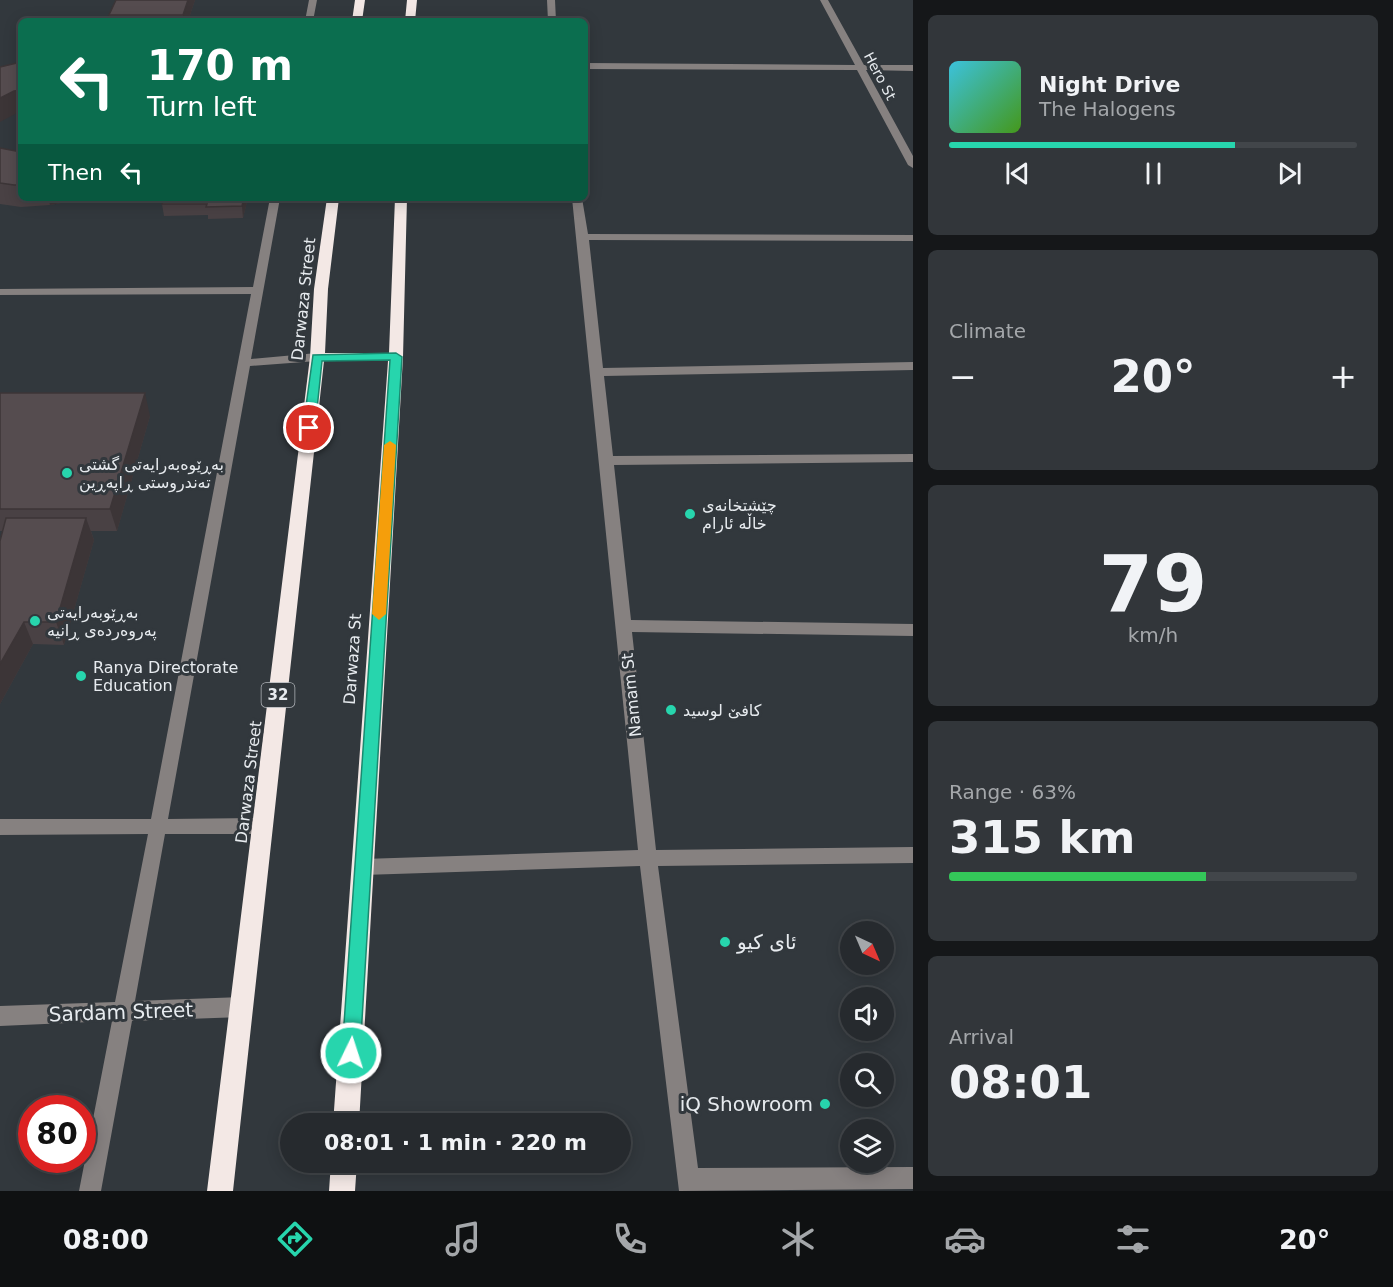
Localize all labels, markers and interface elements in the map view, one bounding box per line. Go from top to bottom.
text: 170 m [147,41,293,90]
icon: left [48,42,126,120]
street label: Hero St [861,49,900,103]
text: Night Drive [1039,72,1180,97]
text: Turn left [147,91,257,122]
text: The Halogens [1039,97,1176,121]
icon: left [115,156,148,189]
icon: previous [1001,157,1034,190]
icon: pause [1137,157,1170,190]
icon: next [1273,157,1306,190]
text: Then [48,160,103,185]
street label: Darwaza Street [288,237,319,361]
text: Climate [949,319,1026,343]
text: 20° [1110,350,1196,403]
text: − [949,357,977,396]
text: + [1329,357,1357,396]
pin [283,402,334,453]
icon: arrive [292,411,325,444]
place label: بەڕێوەبەرایەتی گشتی تەندروستی ڕاپەڕین [79,455,224,493]
marker: بەڕێوەبەرایەتی گشتی تەندروستی ڕاپەڕین [60,466,74,480]
place label: چێشتخانەی خاڵە ئارام [702,496,777,534]
marker: چێشتخانەی خاڵە ئارام [683,507,697,521]
text: 79 [1099,539,1207,629]
place label: بەڕێوبەرایەتی پەروەردەی ڕانیە [47,603,157,641]
street label: Darwaza St [340,613,365,705]
marker: بەڕێوبەرایەتی پەروەردەی ڕانیە [28,614,42,628]
text: km/h [1128,623,1178,647]
street label: Namam St [618,652,645,738]
place label: Ranya Directorate Education [93,658,238,695]
marker: Ranya Directorate Education [74,669,88,683]
road number: 32 [262,683,294,707]
place label: کافێ لوسید [683,701,762,721]
marker: کافێ لوسید [664,703,678,717]
street label: Darwaza Street [232,720,265,845]
text: Range · 63% [949,780,1076,804]
text: 315 km [949,811,1135,864]
north arrow [840,921,894,975]
map controls [840,921,894,1173]
place label: ئای کیو [736,930,797,954]
marker: ئای کیو [718,935,732,949]
button: sound [840,987,894,1041]
street label: Sardam Street [48,997,194,1027]
position arrow [319,1021,383,1085]
text: Arrival [949,1025,1014,1049]
button: search [840,1053,894,1107]
text: 08:01 [949,1056,1092,1109]
place label: iQ Showroom [680,1092,813,1116]
speed limit sign: 80 [18,1095,96,1173]
marker: iQ Showroom [818,1097,832,1111]
button: layers [840,1119,894,1173]
text: 08:01 · 1 min · 220 m [324,1130,587,1155]
icon: directions [274,1218,316,1260]
icon: music [442,1218,484,1260]
icon: phone [609,1218,651,1260]
icon: climate [777,1218,819,1260]
icon: car [944,1218,986,1260]
icon: filters [1112,1218,1154,1260]
text: 08:00 [63,1224,149,1255]
text: 20° [1279,1224,1330,1255]

